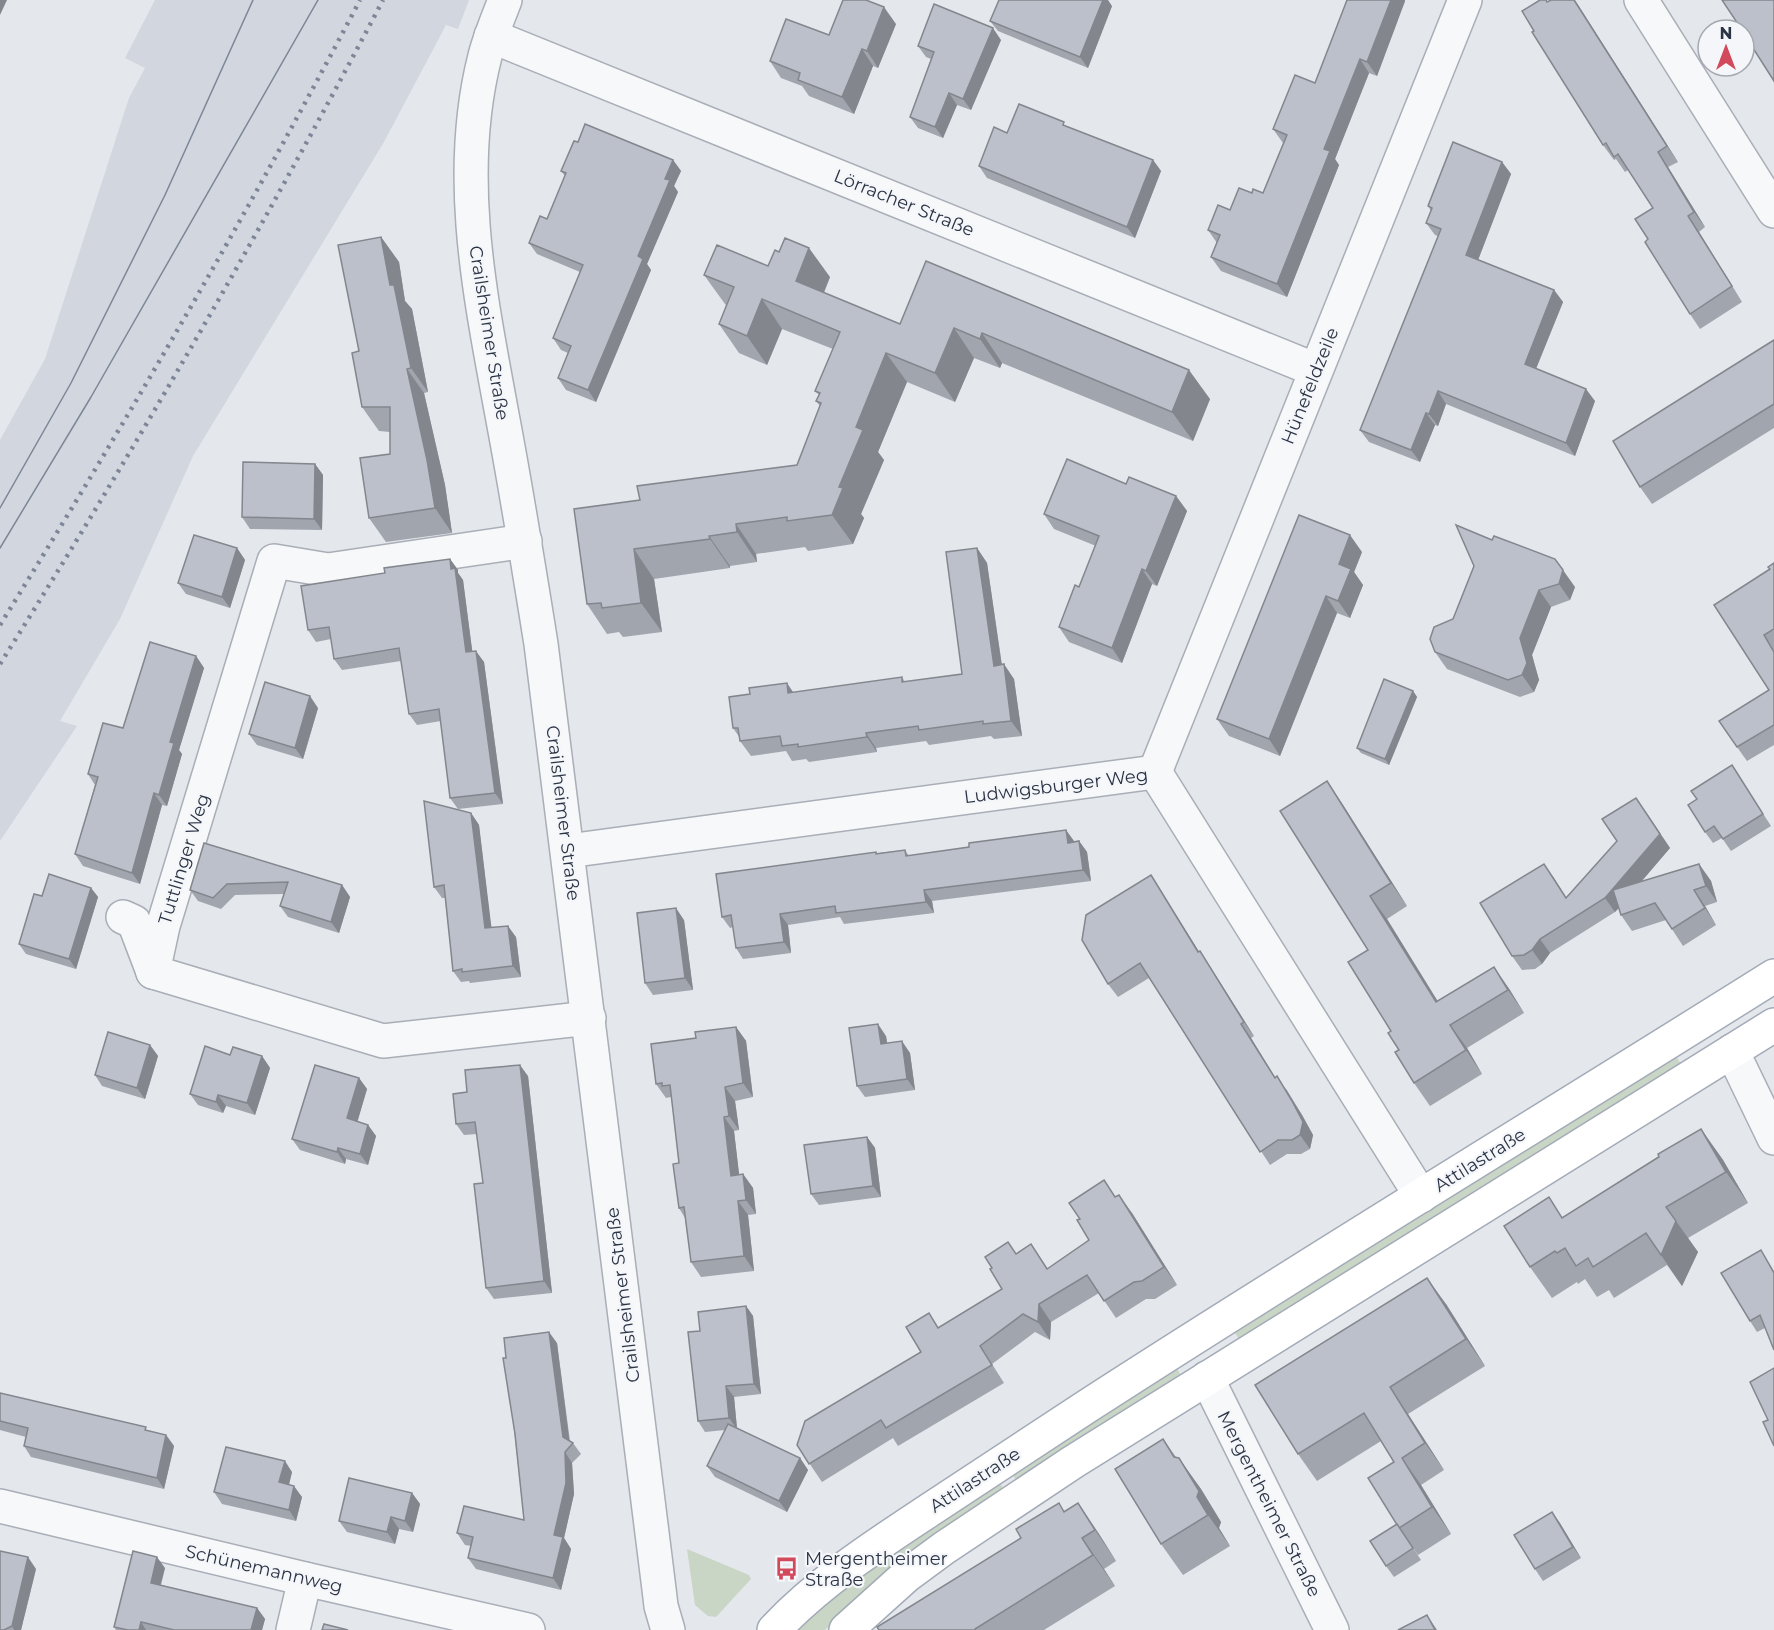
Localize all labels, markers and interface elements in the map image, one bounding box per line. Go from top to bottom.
north arrow [1696,18,1756,78]
text: N [1720,24,1732,43]
street label: Lörracher Straße [831,165,977,241]
street label: Crailsheimer Straße [464,244,514,422]
street label: Hünefeldzeile [1277,324,1343,448]
street label: Crailsheimer Straße [541,724,585,902]
street label: Ludwigsburger Weg [963,764,1149,808]
street label: Tuttlinger Weg [154,791,214,927]
street label: Attilastraße [1430,1123,1530,1197]
street label: Crailsheimer Straße [601,1206,645,1384]
street label: Mergentheimer Straße [1212,1407,1326,1601]
street label: Attilastraße [926,1443,1025,1517]
street label: Schünemannweg [183,1540,345,1598]
place label: Mergentheimer Straße [805,1548,948,1591]
bus stop icon: Mergentheimer Straße [774,1556,800,1582]

